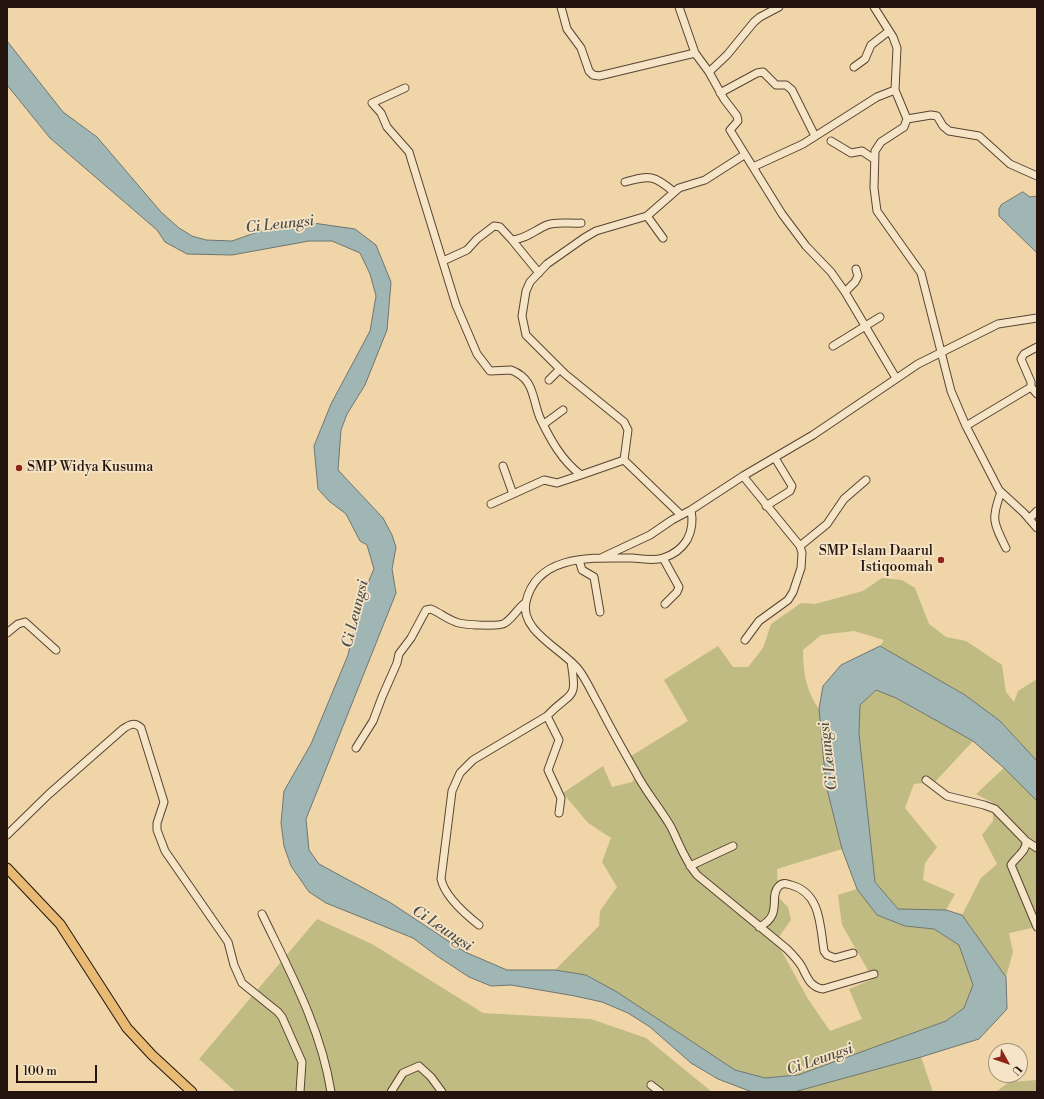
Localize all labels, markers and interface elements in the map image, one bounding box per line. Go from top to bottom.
water label: Ci Leungsi [245,212,315,238]
place label: SMP Widya Kusuma [27,460,153,476]
marker: SMP Widya Kusuma [14,463,24,473]
place label: SMP Islam Daarul Istiqoomah [819,544,933,576]
marker: SMP Islam Daarul Istiqoomah [936,555,946,565]
water label: Ci Leungsi [339,578,373,650]
water label: Ci Leungsi [816,721,842,791]
water label: Ci Leungsi [408,902,476,956]
water label: Ci Leungsi [784,1040,856,1080]
north arrow [988,1043,1028,1083]
scale bar [18,1057,99,1083]
text: U [1008,1062,1025,1078]
text: 100 m [23,1064,57,1079]

